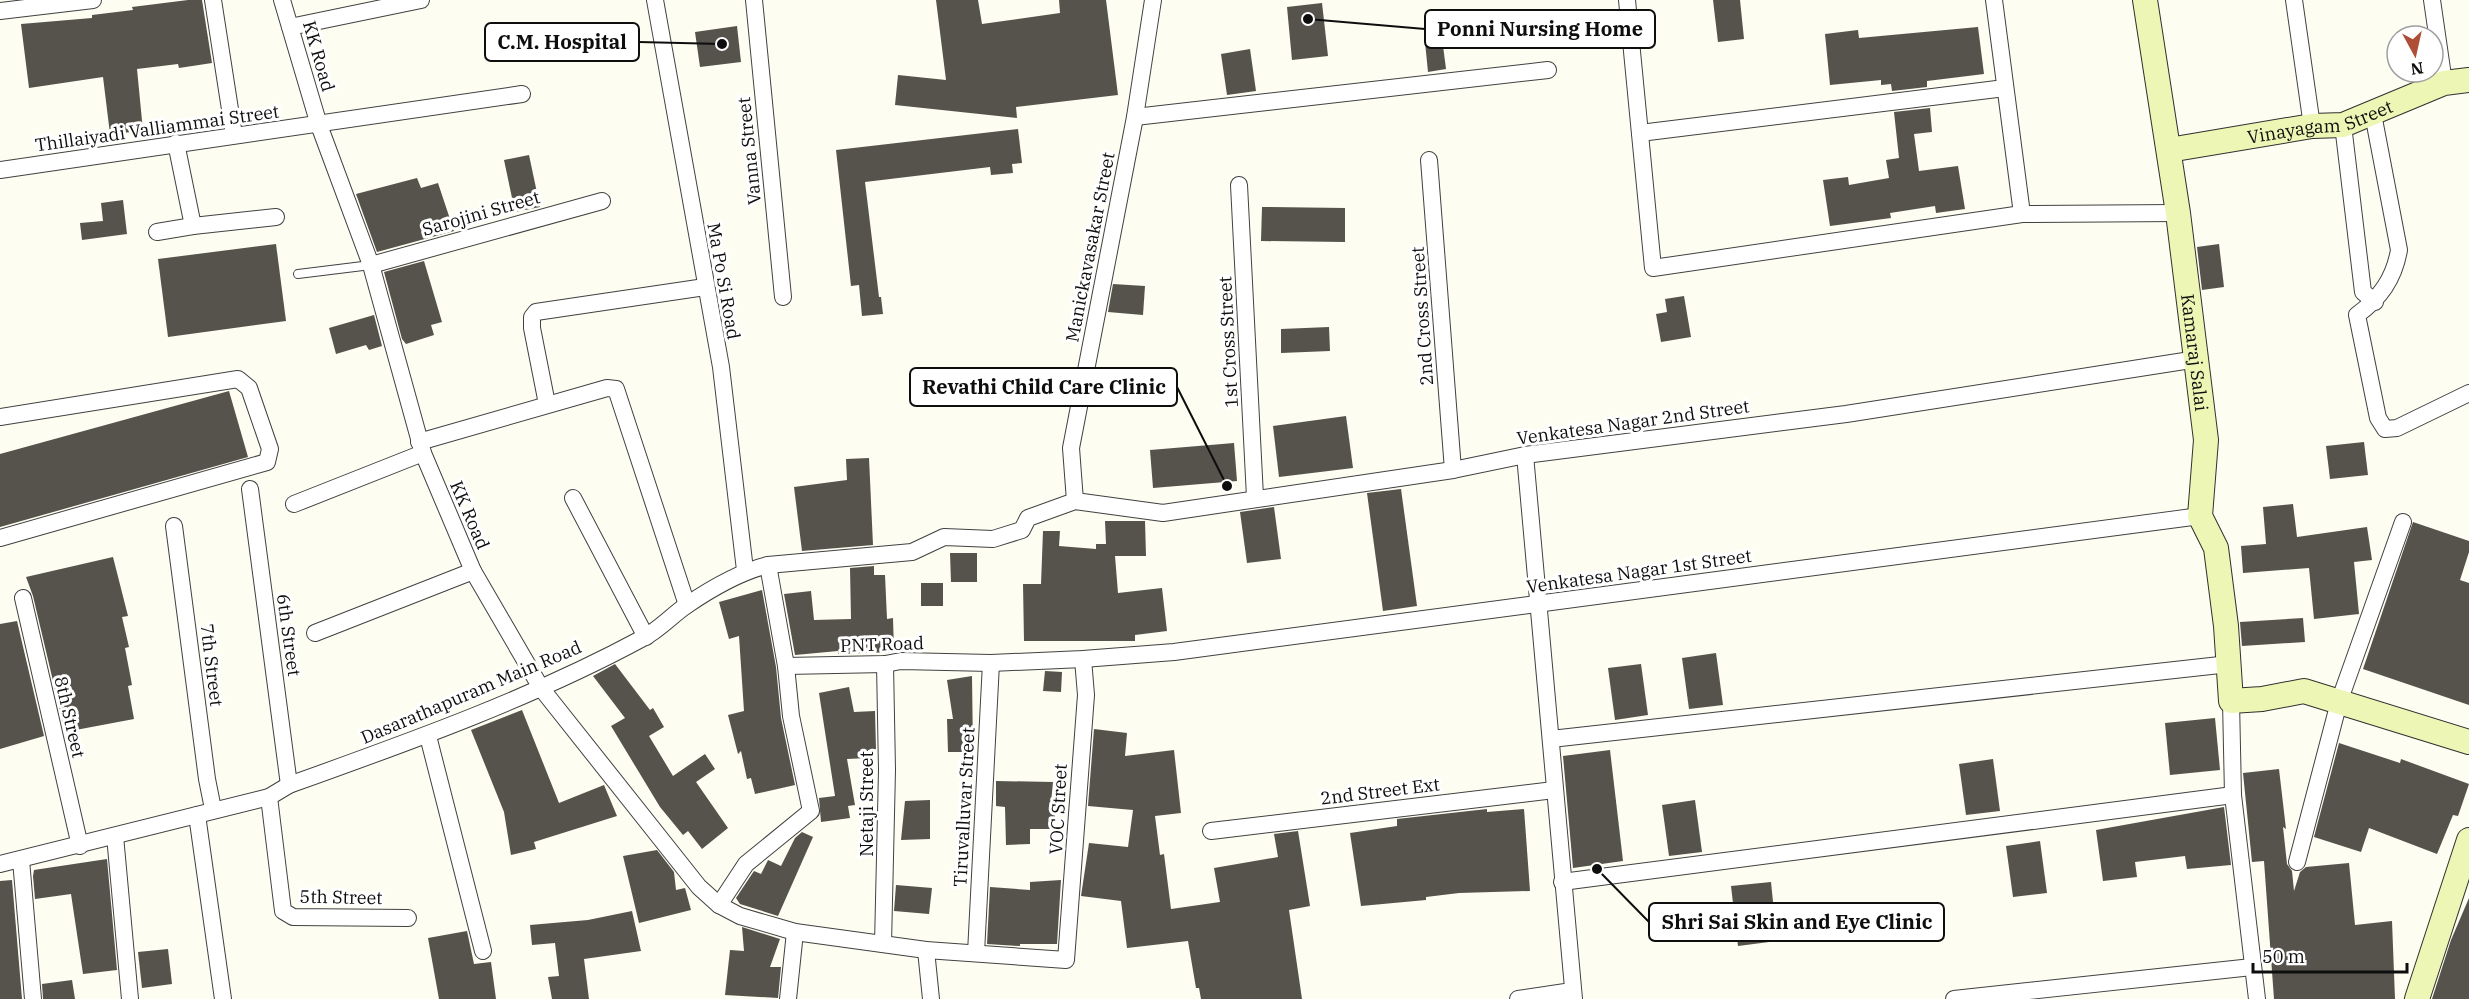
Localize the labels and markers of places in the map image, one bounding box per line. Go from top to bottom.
callout: Ponni Nursing Home [1425,10,1655,48]
callout: C.M. Hospital [485,23,639,61]
callout: Revathi Child Care Clinic [910,368,1177,406]
callout: Shri Sai Skin and Eye Clinic [1649,903,1944,941]

